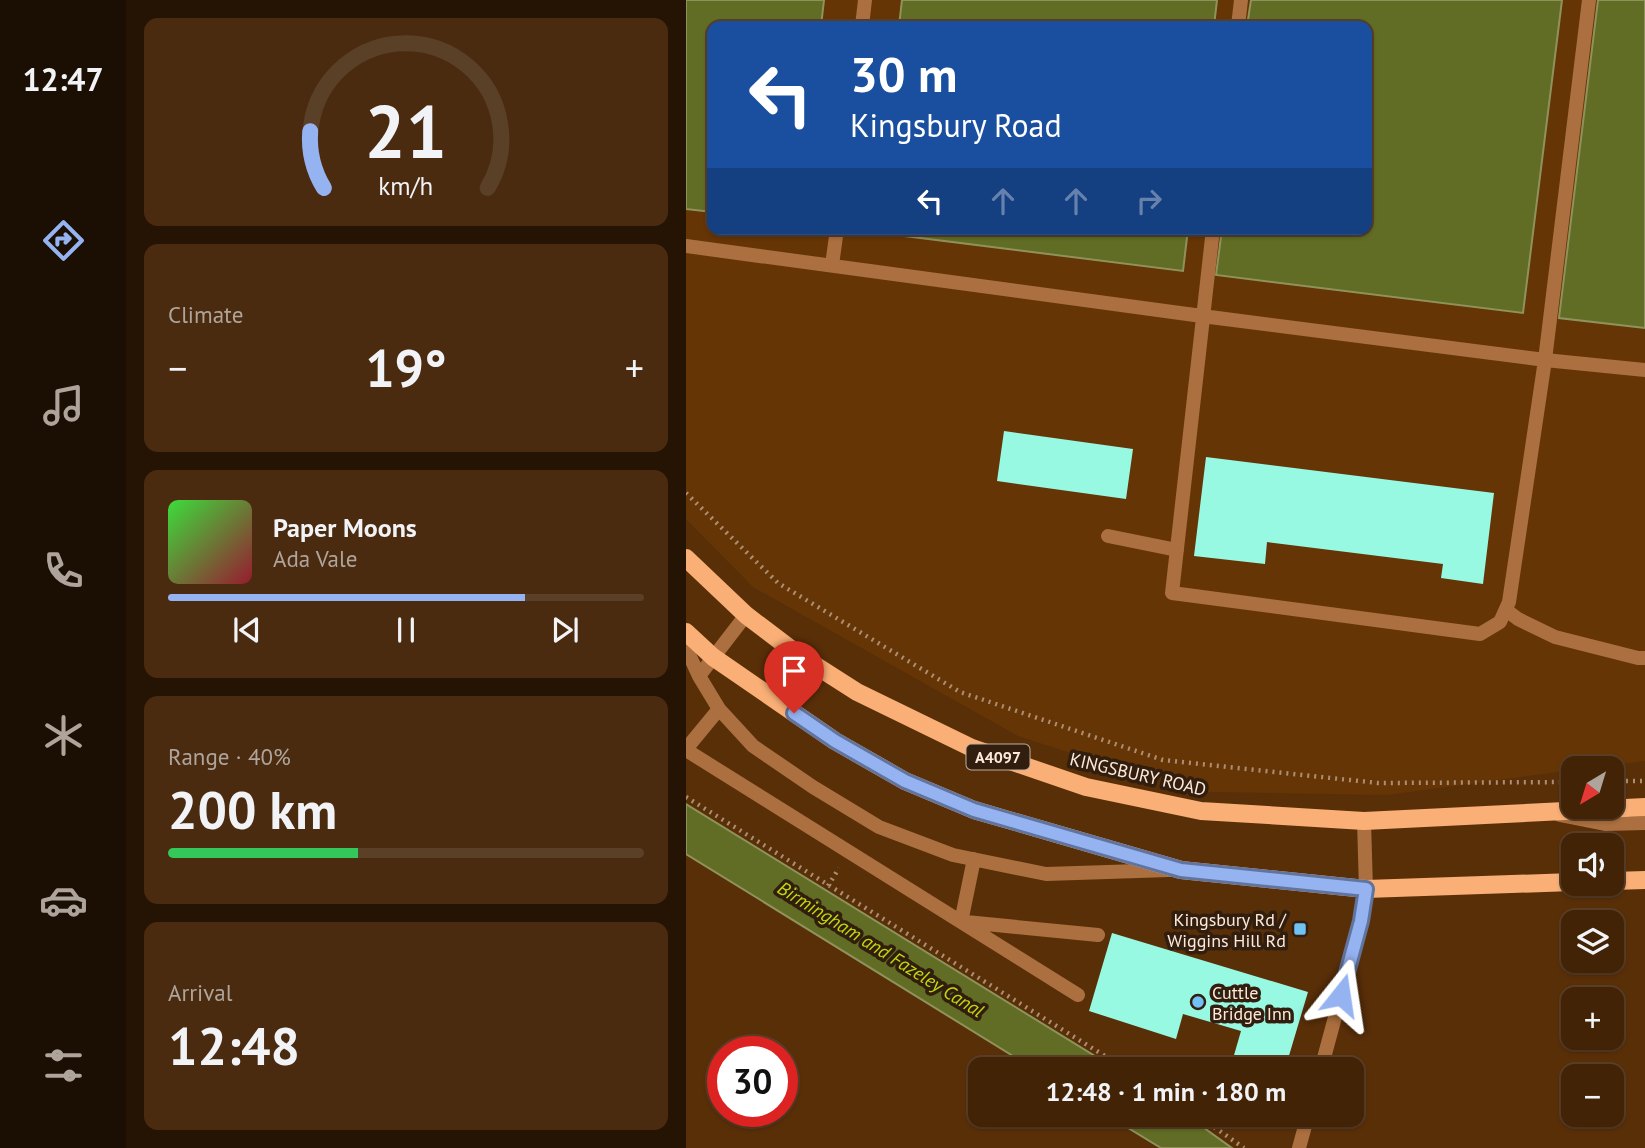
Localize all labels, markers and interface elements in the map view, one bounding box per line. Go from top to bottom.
text: 30 m [850,42,957,106]
icon: left [735,49,826,140]
text: 12:47 [22,58,104,100]
text: 21 [365,84,447,178]
text: Kingsbury Road [850,104,1062,146]
text: km/h [379,170,433,202]
icon: left [911,182,949,220]
icon: ahead [984,182,1022,220]
icon: ahead [1057,182,1095,220]
icon: right [1130,182,1168,220]
icon: directions [39,216,88,265]
text: Climate [168,300,243,329]
text: 19° [365,334,447,401]
text: − [168,343,187,392]
text: + [625,343,644,392]
icon: music [39,381,88,430]
text: Paper Moons [273,511,417,544]
text: Ada Vale [273,544,357,573]
icon: phone [39,546,88,595]
icon: previous [228,611,266,649]
icon: pause [387,611,425,649]
icon: next [546,611,584,649]
pin [764,641,824,713]
icon: arrive [775,652,813,690]
icon: climate [39,711,88,760]
text: Range · 40% [168,742,291,771]
road number: A4097 [966,744,1030,770]
street label: KINGSBURY ROAD [1068,747,1208,801]
north arrow [1561,756,1624,819]
map controls [1561,756,1624,1127]
text: 200 km [168,776,337,843]
button: sound [1561,833,1624,896]
icon: car [39,876,88,925]
water label: Birmingham and Fazeley Canal [773,876,989,1022]
place label: Kingsbury Rd / Wiggins Hill Rd [1167,908,1288,952]
button: layers [1561,910,1624,973]
marker: Kingsbury Rd / Wiggins Hill Rd [1292,921,1308,937]
position arrow [1304,958,1378,1032]
text: Arrival [168,978,232,1007]
place label: Cuttle Bridge Inn [1212,981,1292,1025]
button: + [1561,987,1624,1050]
marker: Cuttle Bridge Inn [1190,994,1206,1010]
text: 12:48 [168,1012,300,1079]
speed limit sign: 30 [707,1036,798,1127]
icon: filters [39,1041,88,1090]
button: − [1561,1064,1624,1127]
text: 12:48 · 1 min · 180 m [1046,1075,1286,1108]

